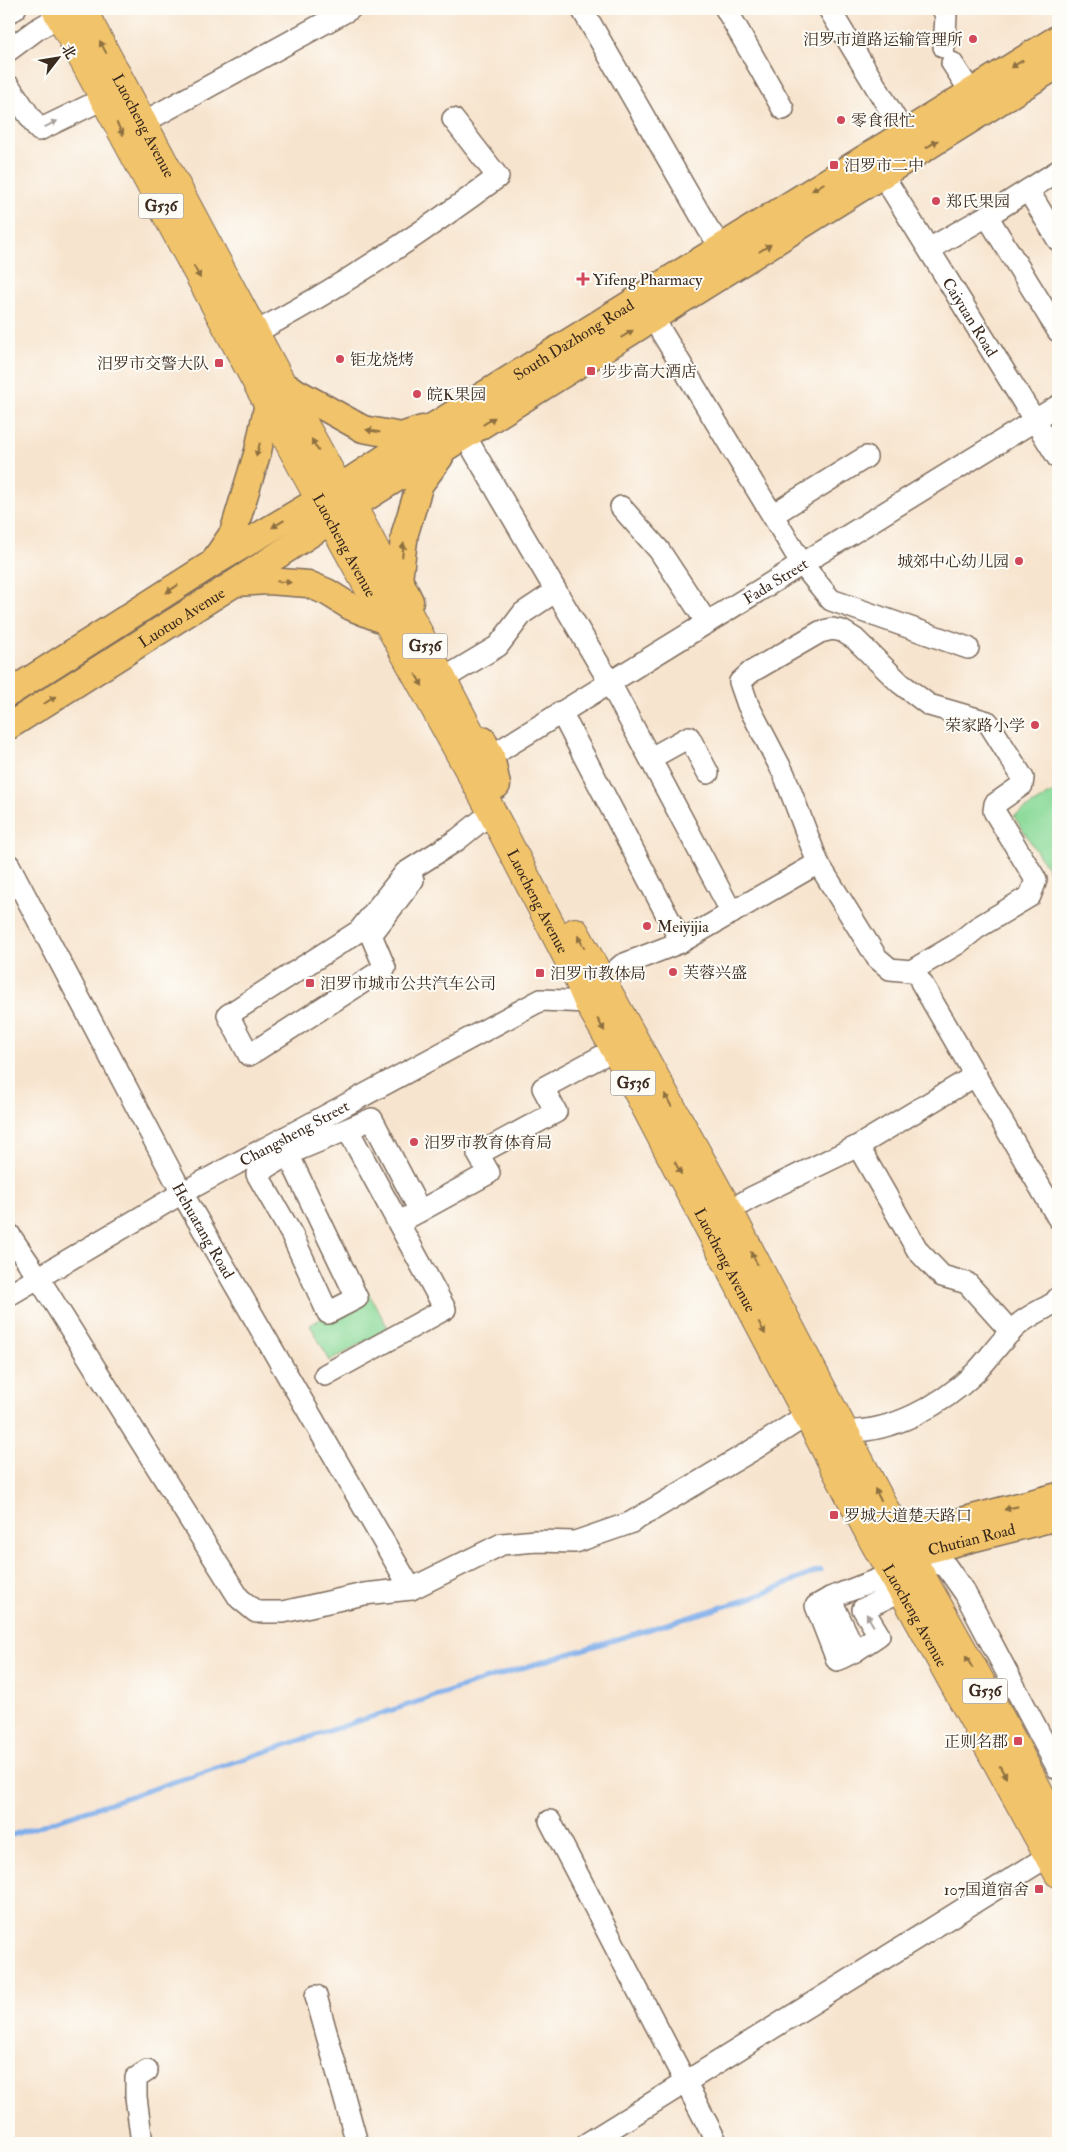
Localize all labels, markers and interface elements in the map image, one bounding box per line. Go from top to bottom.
place label: 汨罗市道路运输管理所 [803,30,963,50]
north arrow [32,32,82,82]
marker: 汨罗市道路运输管理所 [967,33,979,45]
one-way arrow [99,40,107,54]
text: 北 [58,41,80,62]
one-way arrow [1010,59,1023,68]
street label: Luocheng Avenue [107,71,179,182]
place label: 零食很忙 [851,111,915,131]
marker: 零食很忙 [835,114,847,126]
one-way arrow [44,120,58,128]
one-way arrow [116,122,124,137]
one-way arrow [926,139,939,148]
place label: 汨罗市二中 [844,156,924,176]
marker: 汨罗市二中 [828,159,840,171]
one-way arrow [811,182,825,192]
place label: 郑氏果园 [946,192,1010,212]
road number: G536 [138,194,184,218]
marker: 郑氏果园 [930,195,942,207]
one-way arrow [758,243,771,253]
one-way arrow [193,265,201,279]
place label: Yifeng Pharmacy [593,270,703,290]
marker: Yifeng Pharmacy [577,273,589,285]
street label: Caiyuan Road [938,274,1002,361]
street label: South Dazhong Road [510,295,638,385]
one-way arrow [621,330,634,339]
place label: 钜龙烧烤 [350,350,414,370]
marker: 钜龙烧烤 [334,353,346,365]
place label: 汨罗市交警大队 [97,354,209,374]
marker: 汨罗市交警大队 [213,357,225,369]
place label: 步步高大酒店 [601,362,697,382]
marker: 步步高大酒店 [585,365,597,377]
place label: 皖K果园 [427,385,486,405]
marker: 皖K果园 [411,388,423,400]
one-way arrow [483,416,496,425]
one-way arrow [365,426,381,434]
one-way arrow [311,438,320,452]
one-way arrow [253,443,261,458]
street label: Luocheng Avenue [308,490,381,601]
one-way arrow [271,520,284,529]
one-way arrow [399,541,407,557]
place label: 城郊中心幼儿园 [897,552,1009,572]
street label: Fada Street [740,554,812,609]
marker: 城郊中心幼儿园 [1013,555,1025,567]
one-way arrow [276,578,292,586]
street label: Luotuo Avenue [135,583,229,653]
one-way arrow [165,585,178,594]
road number: G536 [402,634,448,658]
one-way arrow [415,673,424,687]
one-way arrow [43,695,57,705]
place label: 荣家路小学 [945,716,1025,736]
marker: 荣家路小学 [1029,719,1041,731]
street label: Luocheng Avenue [502,846,573,957]
place label: Meiyijia [657,917,709,937]
marker: Meiyijia [641,920,653,932]
one-way arrow [577,935,585,949]
place label: 芙蓉兴盛 [683,963,747,983]
place label: 汨罗市教体局 [550,964,646,984]
marker: 芙蓉兴盛 [667,966,679,978]
marker: 汨罗市教体局 [534,967,546,979]
place label: 汨罗市城市公共汽车公司 [320,974,496,994]
marker: 汨罗市城市公共汽车公司 [304,977,316,989]
one-way arrow [597,1018,606,1031]
road number: G536 [610,1070,656,1096]
one-way arrow [664,1092,672,1107]
street label: Changsheng Street [236,1096,353,1171]
place label: 汨罗市教育体育局 [424,1133,552,1153]
marker: 汨罗市教育体育局 [408,1136,420,1148]
one-way arrow [674,1161,682,1175]
street label: Hehuatang Road [167,1179,238,1283]
street label: Luocheng Avenue [689,1205,761,1316]
one-way arrow [749,1251,758,1265]
one-way arrow [758,1320,766,1335]
one-way arrow [874,1488,882,1502]
one-way arrow [1003,1504,1019,1512]
place label: 罗城大道楚天路口 [844,1506,972,1526]
marker: 罗城大道楚天路口 [828,1509,840,1521]
street label: Chutian Road [926,1519,1018,1561]
street label: Luocheng Avenue [878,1561,952,1671]
one-way arrow [865,1613,874,1626]
one-way arrow [965,1655,973,1669]
road number: G536 [962,1678,1008,1704]
place label: 正则名郡 [944,1732,1008,1752]
marker: 正则名郡 [1012,1735,1024,1747]
one-way arrow [998,1765,1007,1778]
place label: 107国道宿舍 [944,1880,1029,1900]
marker: 107国道宿舍 [1033,1883,1045,1895]

